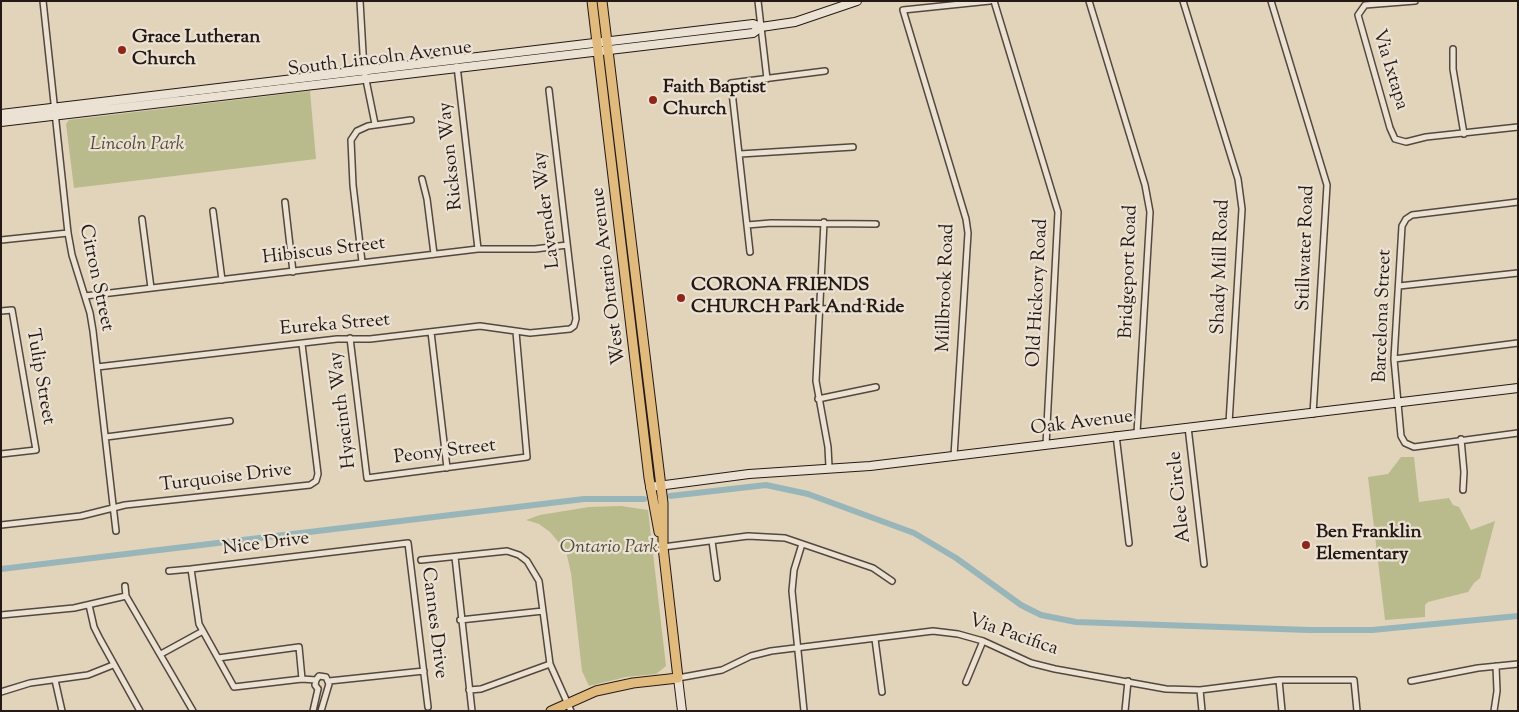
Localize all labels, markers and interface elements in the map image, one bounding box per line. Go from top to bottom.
street label: Via Ixtapa [1366,27,1412,113]
place label: Grace Lutheran Church [132,28,260,72]
street label: South Lincoln Avenue [287,37,473,83]
marker: Grace Lutheran Church [116,44,128,56]
place label: Faith Baptist Church [663,78,766,122]
marker: Faith Baptist Church [647,94,659,106]
street label: Rickson Way [435,101,469,211]
park label: Lincoln Park [90,135,184,157]
street label: Lavender Way [530,150,566,270]
street label: Stillwater Road [1293,185,1321,311]
street label: West Ontario Avenue [588,186,632,366]
street label: Shady Mill Road [1208,199,1236,335]
street label: Bridgeport Road [1116,205,1144,339]
street label: Old Hickory Road [1024,218,1054,368]
street label: Citron Street [73,222,117,334]
street label: Millbrook Road [933,223,961,353]
street label: Hibiscus Street [261,233,387,271]
street label: Barcelona Street [1370,249,1398,383]
place label: CORONA FRIENDS CHURCH Park And Ride [691,276,904,320]
marker: CORONA FRIENDS CHURCH Park And Ride [675,292,687,304]
street label: Eureka Street [279,310,391,342]
street label: Tulip Street [19,327,59,427]
street label: Hyacinth Way [326,350,362,470]
street label: Oak Avenue [1030,406,1134,442]
street label: Peony Street [393,435,497,471]
street label: Alee Circle [1165,450,1197,544]
street label: Turquoise Drive [159,460,293,498]
place label: Ben Franklin Elementary [1316,523,1422,567]
street label: Nice Drive [221,528,311,562]
park label: Ontario Park [560,538,658,560]
marker: Ben Franklin Elementary [1300,539,1312,551]
street label: Cannes Drive [415,566,451,680]
street label: Via Pacifica [965,610,1061,662]

